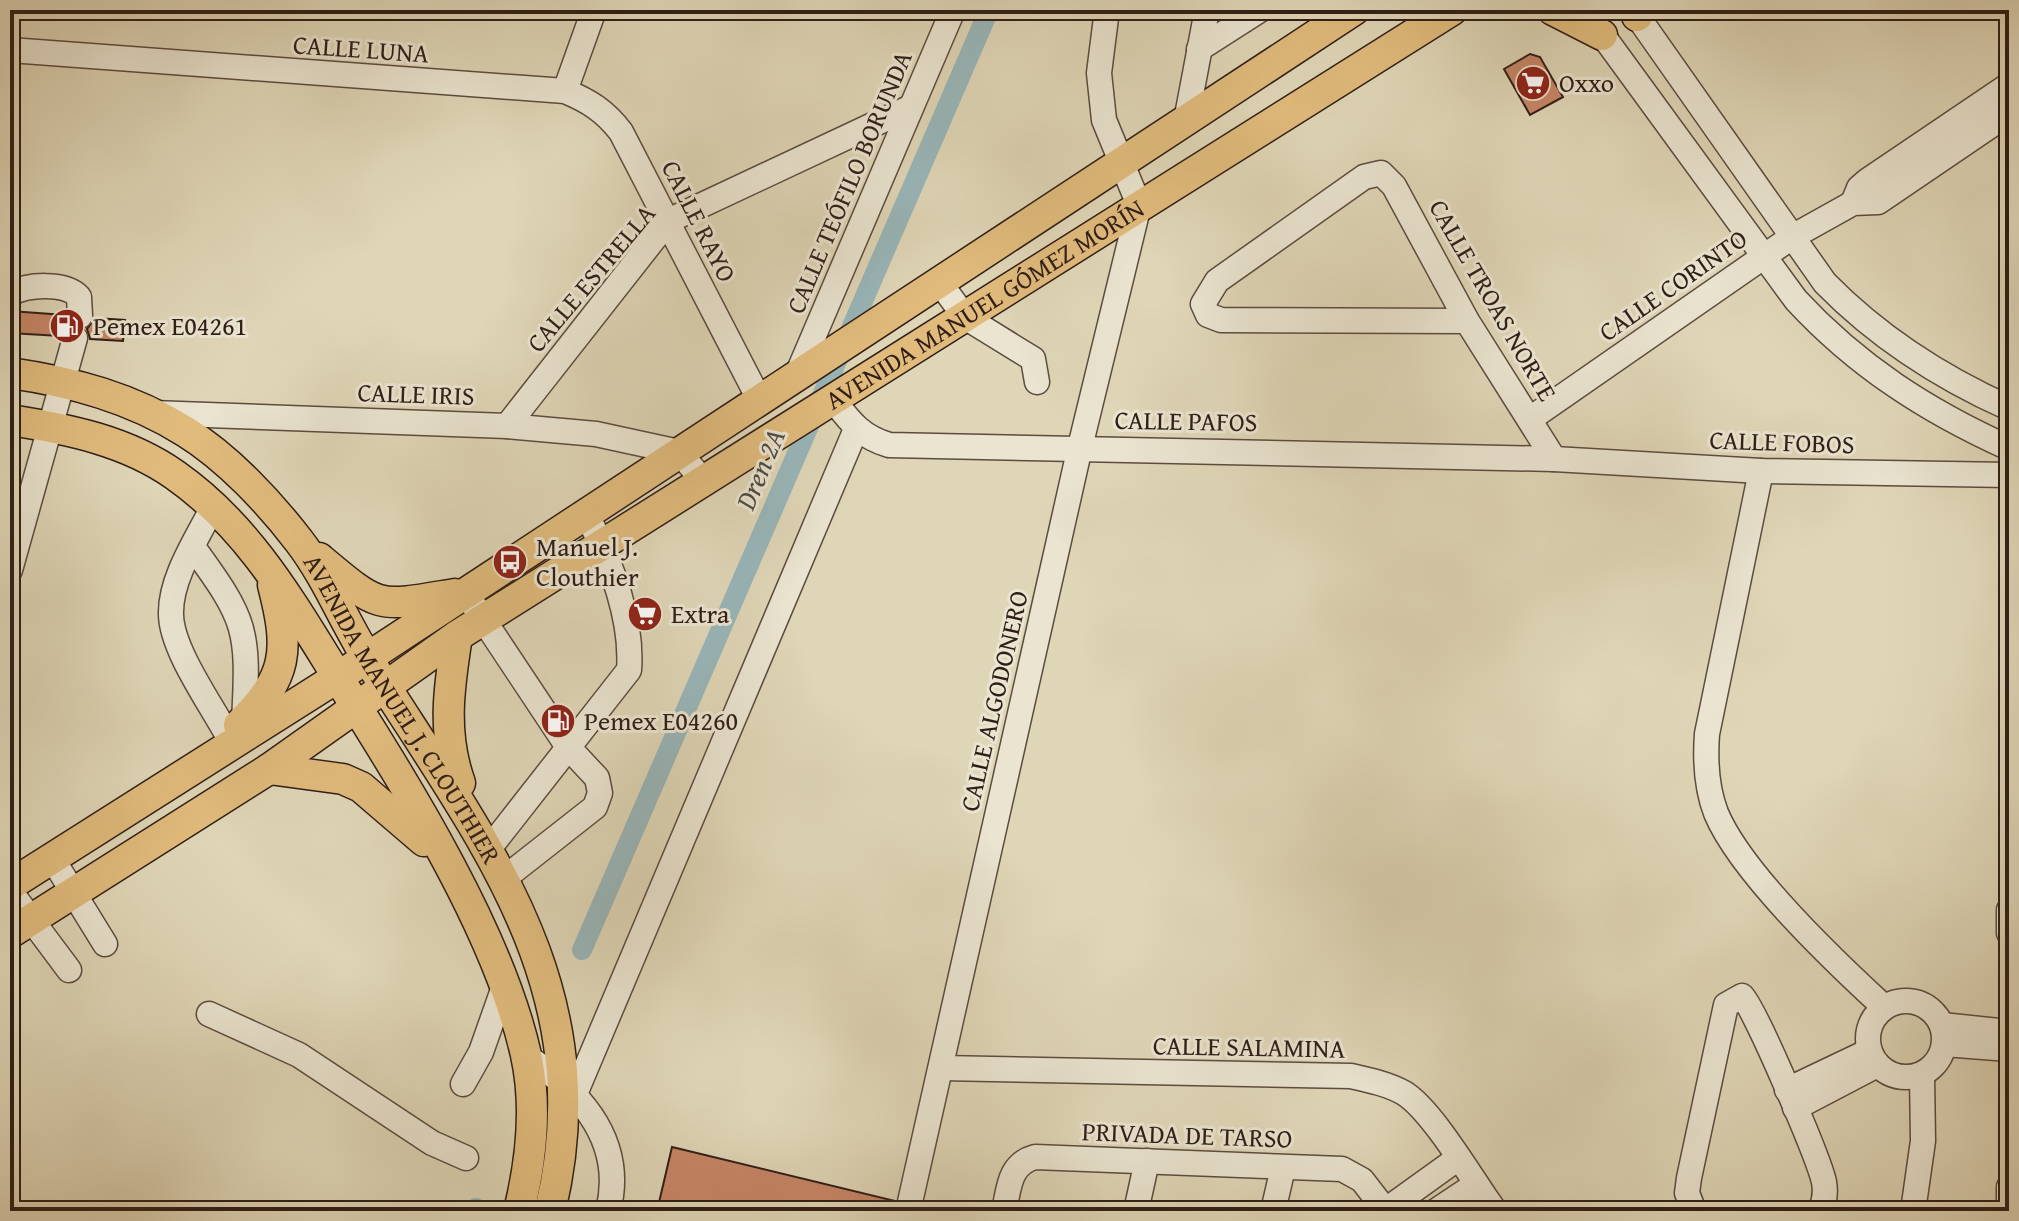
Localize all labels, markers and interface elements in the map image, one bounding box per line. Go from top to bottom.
street label: CALLE LUNA [292,24,430,73]
street label: CALLE TEÓFILO BORUNDA [775,44,922,319]
place label: Oxxo [1559,63,1614,102]
supermarket icon: Oxxo [1514,64,1552,102]
street label: CALLE RAYO [652,153,747,289]
street label: AVENIDA MANUEL GÓMEZ MORÍN [817,189,1151,419]
street label: CALLE TROAS NORTE [1420,192,1567,408]
street label: CALLE ESTRELLA [517,195,665,360]
street label: CALLE CORINTO [1590,219,1755,350]
place label: Pemex E04261 [93,306,247,345]
fuel station icon: Pemex E04261 [48,307,86,345]
street label: CALLE IRIS [357,372,475,415]
street label: CALLE PAFOS [1114,400,1258,441]
street label: CALLE FOBOS [1709,419,1855,464]
water label: Dren 2A [724,422,795,516]
place label: Manuel J. Clouthier [536,527,639,596]
bus stop icon: Manuel J. Clouthier [491,543,529,581]
street label: AVENIDA MANUEL J. CLOUTHIER [294,546,511,871]
street label: CALLE ALGODONERO [949,587,1038,815]
place label: Extra [671,594,730,633]
supermarket icon: Extra [626,595,664,633]
place label: Pemex E04260 [584,701,738,740]
fuel station icon: Pemex E04260 [539,702,577,740]
street label: CALLE SALAMINA [1153,1025,1346,1068]
street label: PRIVADA DE TARSO [1081,1111,1293,1158]

